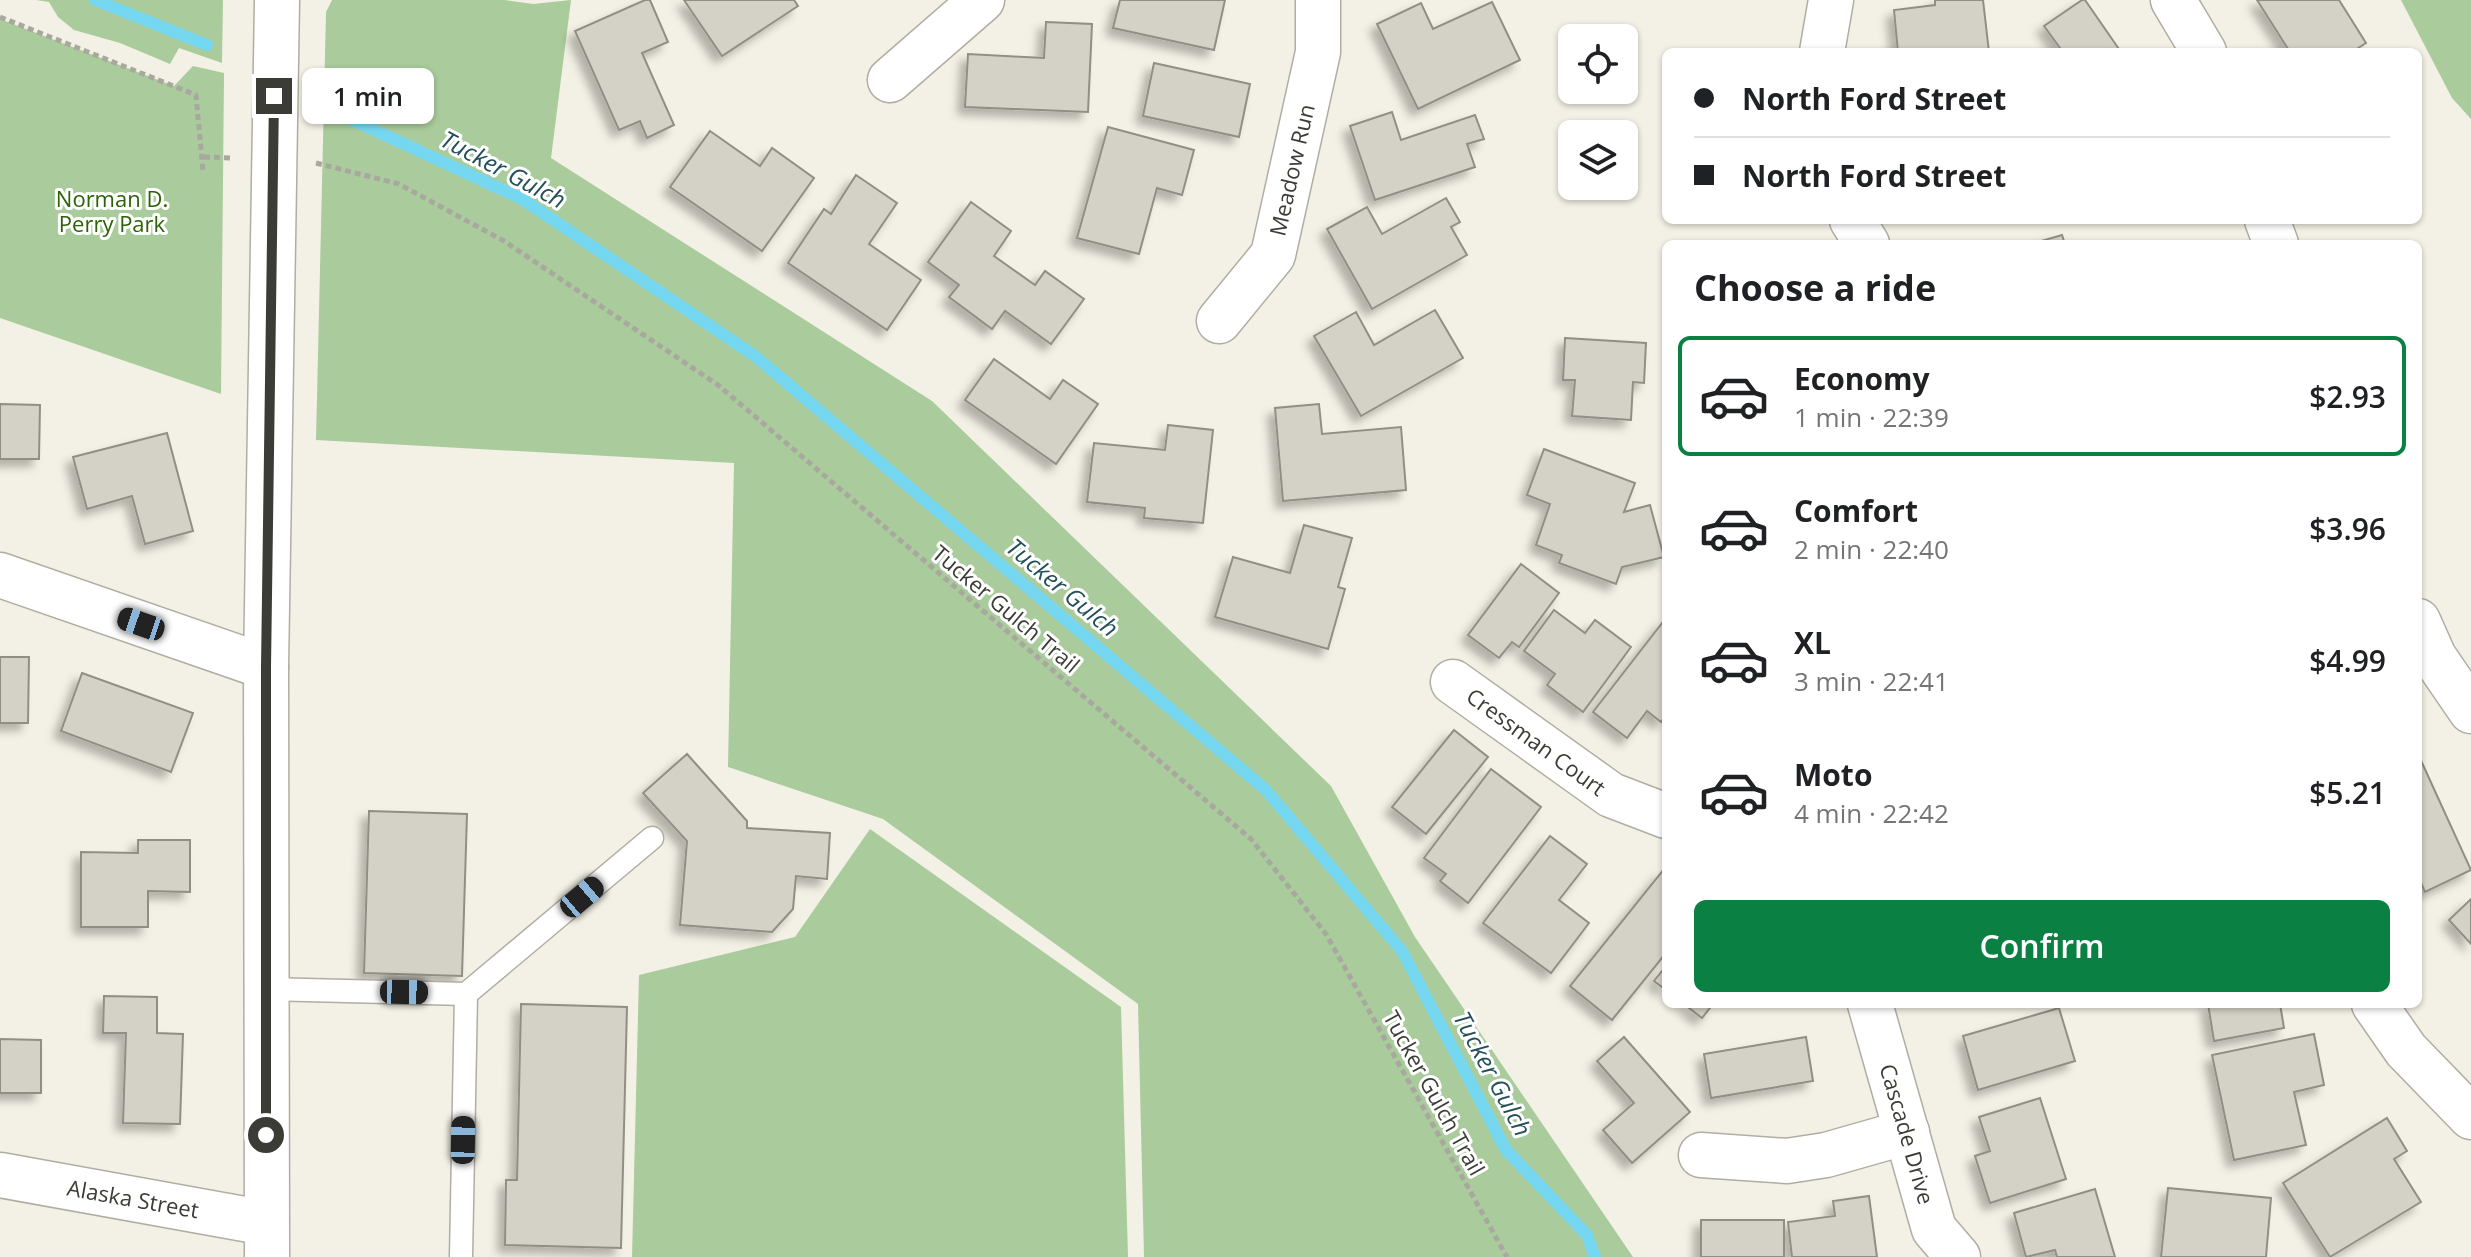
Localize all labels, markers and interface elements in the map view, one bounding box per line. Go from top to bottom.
map controls [1558,24,1638,200]
button: locate [1558,24,1638,104]
callout: 1 min [302,68,434,124]
route end [256,78,292,114]
text: 1 min [333,78,403,114]
text: North Ford Street [1742,78,2006,119]
street label: Meadow Run [1261,101,1321,239]
button: layers [1558,120,1638,200]
water label: Tucker Gulch [435,122,572,215]
text: North Ford Street [1742,155,2006,196]
park label: Norman D. Perry Park [56,183,168,238]
text: Choose a ride [1694,263,1936,312]
text: Economy [1794,358,1930,399]
icon: car [1698,360,1770,432]
text: $2.93 [2309,376,2386,417]
text: 1 min · 22:39 [1794,399,1949,435]
text: Comfort [1794,490,1918,531]
icon: car [1698,492,1770,564]
text: $3.96 [2309,508,2386,549]
water label: Tucker Gulch [1000,530,1126,644]
text: 2 min · 22:40 [1794,531,1949,567]
street label: Tucker Gulch Trail [927,538,1087,679]
car [114,605,168,643]
text: XL [1794,622,1831,663]
icon: car [1698,624,1770,696]
text: $4.99 [2309,640,2386,681]
text: 3 min · 22:41 [1794,663,1949,699]
street label: Cressman Court [1461,680,1612,802]
text: Moto [1794,754,1872,795]
icon: car [1698,756,1770,828]
text: $5.21 [2309,772,2386,813]
text: 4 min · 22:42 [1794,795,1949,831]
car [556,872,608,922]
button: Confirm [1694,900,2390,992]
car [380,980,428,1004]
street label: Tucker Gulch Trail [1377,1005,1493,1180]
water label: Tucker Gulch [1447,1005,1540,1142]
street label: Cascade Drive [1874,1060,1942,1207]
car [451,1116,475,1164]
route start [248,1117,284,1153]
street label: Alaska Street [65,1172,201,1224]

